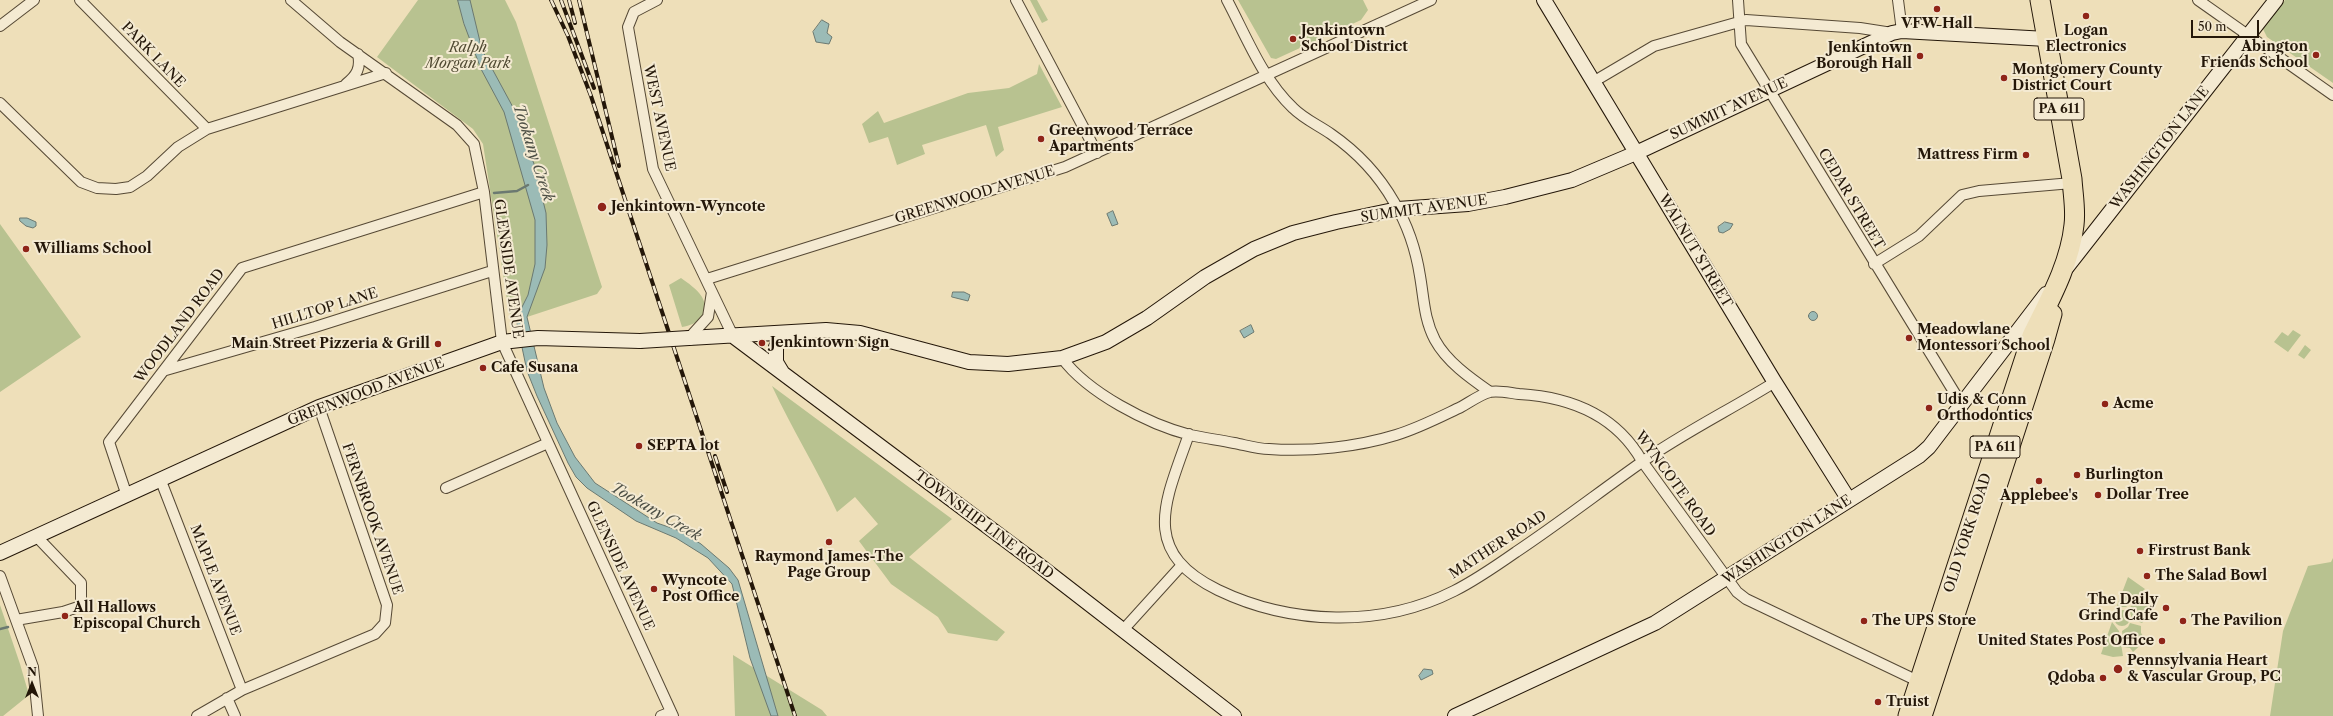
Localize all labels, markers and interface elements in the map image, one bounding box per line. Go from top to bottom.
marker: VFW Hall [1932,4,1942,14]
marker: Logan Electronics [2081,11,2091,21]
scale bar [2193,12,2261,38]
place label: VFW Hall [1901,16,1973,32]
street label: PARK LANE [118,19,188,91]
text: 50 m [2198,19,2227,34]
place label: Jenkintown School District [1301,23,1408,56]
place label: Logan Electronics [2045,23,2127,56]
marker: Jenkintown School District [1288,34,1298,44]
place label: Abington Friends School [2201,39,2308,72]
park label: Ralph Morgan Park [426,40,510,72]
place label: Jenkintown Borough Hall [1816,40,1912,72]
marker: Abington Friends School [2311,50,2321,60]
marker: Jenkintown Borough Hall [1915,51,1925,61]
place label: Montgomery County District Court [2012,62,2162,94]
street label: WEST AVENUE [639,63,679,173]
marker: Montgomery County District Court [1999,73,2009,83]
street label: SUMMIT AVENUE [1667,74,1791,144]
street label: WASHINGTON LANE [2107,83,2213,213]
road number: PA 611 [2034,98,2084,120]
water label: Tookany Creek [509,102,557,204]
place label: Greenwood Terrace Apartments [1049,123,1193,156]
marker: Greenwood Terrace Apartments [1036,134,1046,144]
street label: CEDAR STREET [1814,146,1888,252]
place label: Mattress Firm [1917,147,2018,163]
marker: Mattress Firm [2021,150,2031,160]
street label: GREENWOOD AVENUE [893,163,1057,227]
street label: WALNUT STREET [1655,191,1735,311]
street label: SUMMIT AVENUE [1359,192,1489,226]
street label: GLENSIDE AVENUE [490,198,526,340]
place label: Jenkintown-Wyncote [611,199,765,215]
marker: Jenkintown-Wyncote [596,201,608,213]
place label: Williams School [34,241,152,257]
marker: Williams School [21,244,31,254]
street label: WOODLAND ROAD [132,266,228,386]
street label: HILLTOP LANE [270,285,380,333]
place label: Meadowlane Montessori School [1917,322,2050,354]
marker: Meadowlane Montessori School [1904,333,1914,343]
place label: Jenkintown Sign [770,335,889,351]
place label: Main Street Pizzeria & Grill [231,336,430,352]
marker: Jenkintown Sign [757,338,767,348]
marker: Main Street Pizzeria & Grill [433,339,443,349]
street label: GREENWOOD AVENUE [285,354,447,430]
place label: Cafe Susana [491,360,578,376]
marker: Cafe Susana [478,363,488,373]
place label: Udis & Conn Orthodontics [1937,392,2033,424]
place label: Acme [2113,396,2154,412]
marker: Acme [2100,399,2110,409]
marker: Udis & Conn Orthodontics [1924,403,1934,413]
street label: WYNCOTE ROAD [1631,428,1719,540]
road number: PA 611 [1970,436,2020,458]
place label: SEPTA lot [647,438,719,454]
street label: FERNBROOK AVENUE [338,441,406,597]
marker: SEPTA lot [634,441,644,451]
street label: TOWNSHIP LINE ROAD [911,467,1057,583]
place label: Burlington [2085,467,2163,483]
marker: Burlington [2072,470,2082,480]
street label: OLD YORK ROAD [1941,471,1995,595]
marker: Applebee's [2034,476,2044,486]
water label: Tookany Creek [608,479,704,545]
place label: Dollar Tree [2106,487,2189,503]
place label: Applebee's [2000,488,2078,504]
marker: Dollar Tree [2093,490,2103,500]
street label: WASHINGTON LANE [1719,492,1855,588]
street label: GLENSIDE AVENUE [583,499,657,633]
street label: MATHER ROAD [1446,507,1550,583]
street label: MAPLE AVENUE [186,522,244,638]
marker: Raymond James-The Page Group [824,537,834,547]
place label: Firstrust Bank [2148,543,2250,559]
marker: Firstrust Bank [2135,546,2145,556]
place label: Raymond James-The Page Group [755,549,903,582]
place label: The Salad Bowl [2155,568,2267,584]
marker: The Salad Bowl [2142,571,2152,581]
place label: Wyncote Post Office [662,573,739,606]
marker: Wyncote Post Office [649,584,659,594]
place label: The Daily Grind Cafe [2078,592,2158,624]
place label: All Hallows Episcopal Church [73,600,201,632]
marker: The Daily Grind Cafe [2161,603,2171,613]
marker: All Hallows Episcopal Church [60,611,70,621]
place label: The UPS Store [1872,613,1976,629]
place label: The Pavilion [2191,613,2282,629]
marker: The UPS Store [1859,616,1869,626]
marker: The Pavilion [2178,616,2188,626]
place label: United States Post Office [1977,633,2154,649]
marker: United States Post Office [2157,636,2167,646]
place label: Pennsylvania Heart & Vascular Group, PC [2127,653,2281,686]
marker: Pennsylvania Heart & Vascular Group, PC [2112,663,2124,675]
north arrow [12,664,52,704]
text: N [27,665,37,679]
place label: Qdoba [2048,670,2095,686]
marker: Qdoba [2098,673,2108,683]
place label: Truist [1886,694,1929,710]
marker: Truist [1873,697,1883,707]

